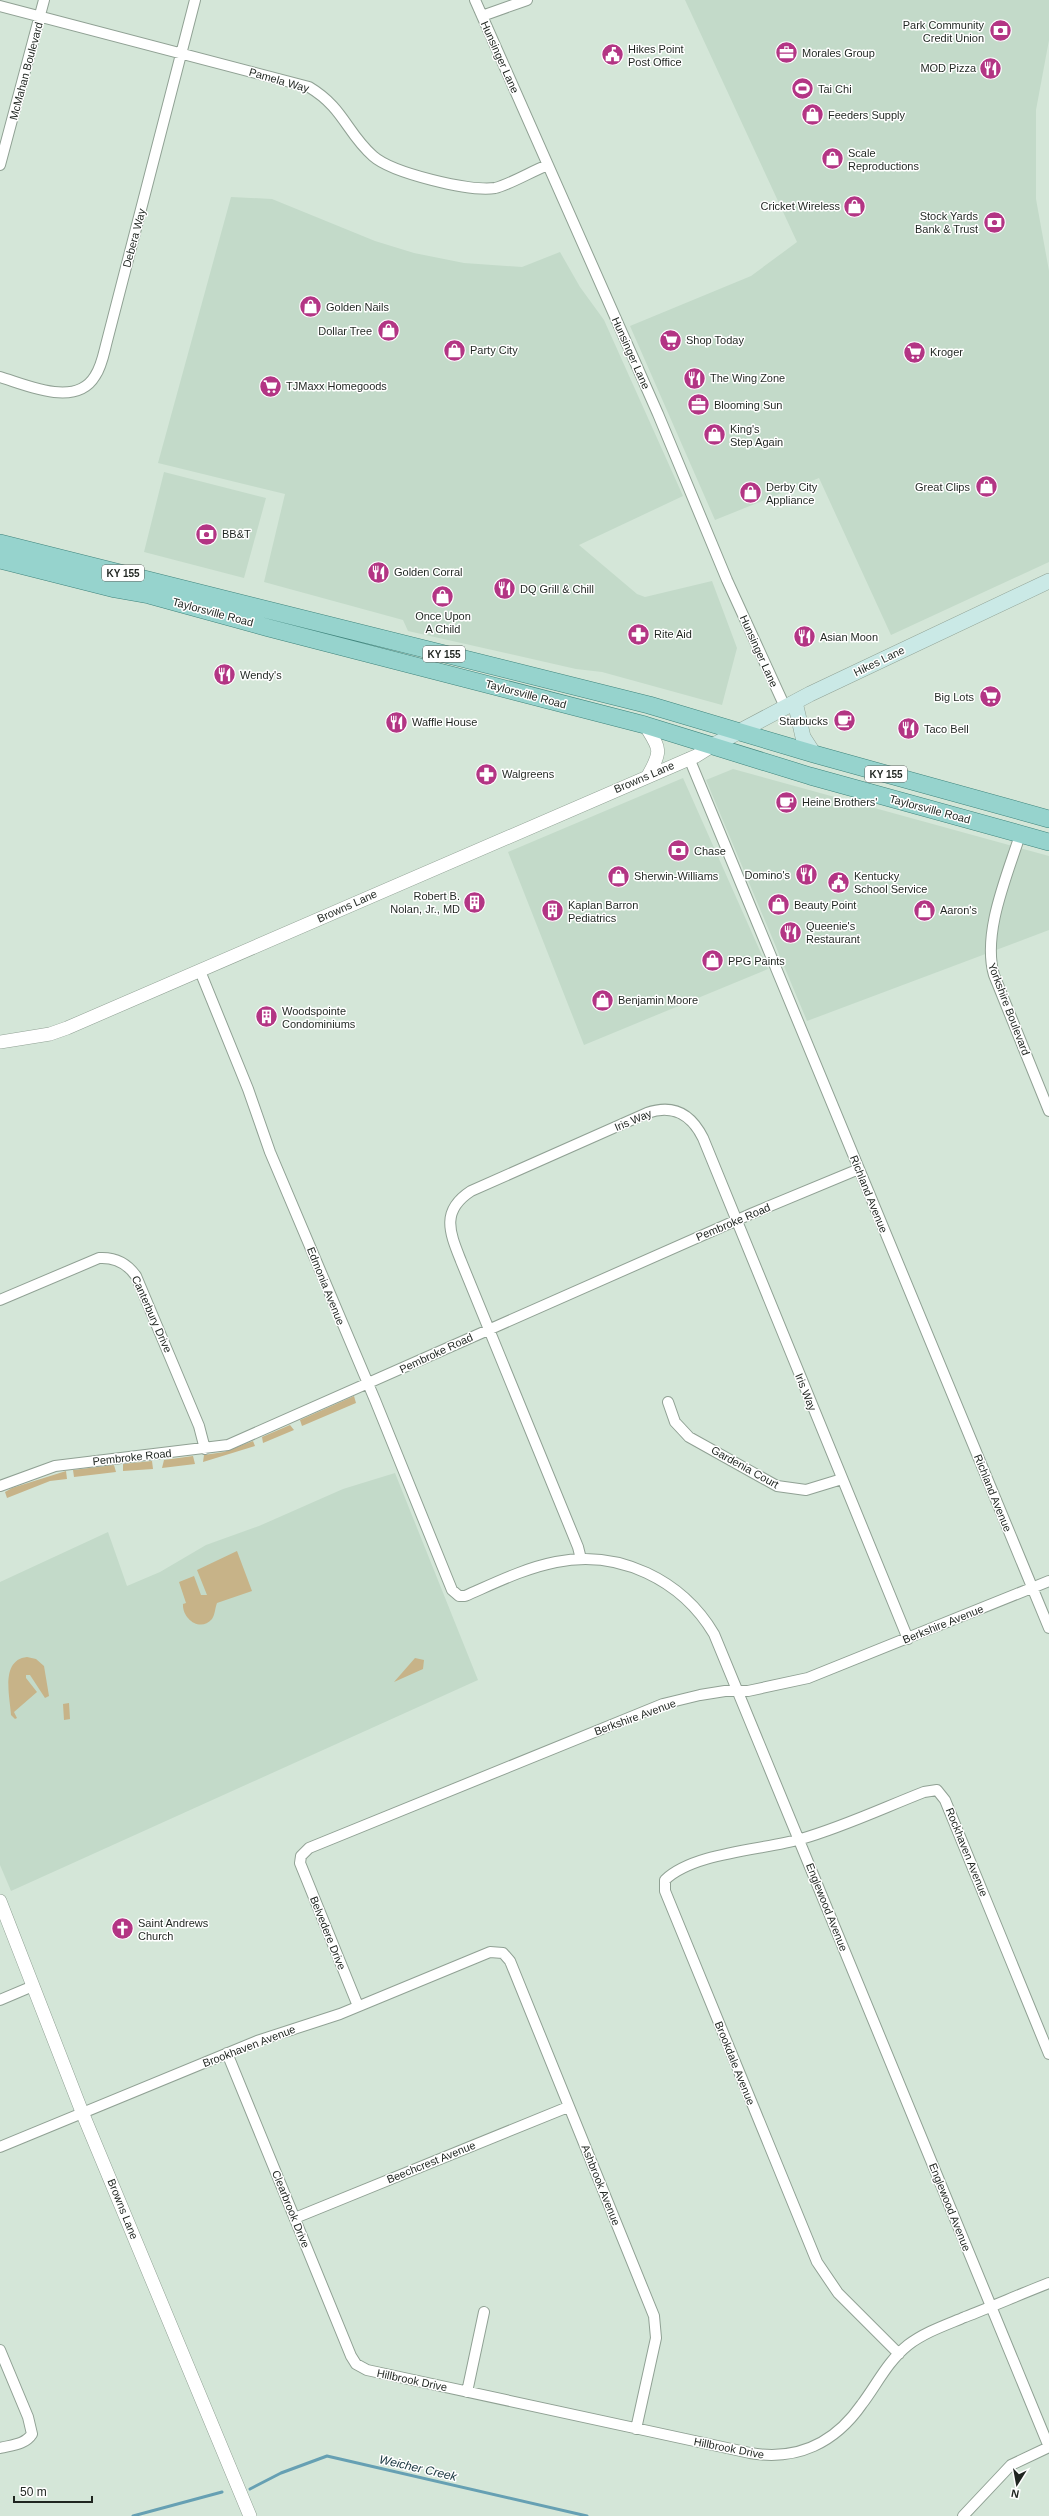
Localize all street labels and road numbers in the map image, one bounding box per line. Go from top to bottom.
street label: Hunsinger Lane [479,19,521,95]
street label: McMahan Boulevard [7,21,45,121]
street label: Pamela Way [248,66,311,94]
street label: Debera Way [120,207,148,269]
street label: Hunsinger Lane [610,315,652,391]
road number: KY 155 [102,565,144,581]
street label: Taylorsville Road [171,595,255,629]
street label: Hunsinger Lane [738,613,780,689]
street label: Hikes Lane [852,644,906,678]
road number: KY 155 [423,646,465,662]
street label: Taylorsville Road [484,677,568,711]
street label: Browns Lane [612,759,676,795]
road number: KY 155 [865,766,907,782]
street label: Taylorsville Road [888,792,972,826]
street label: Browns Lane [315,887,379,925]
street label: Yorkshire Boulevard [986,961,1032,1057]
street label: Iris Way [613,1107,654,1133]
street label: Richland Avenue [848,1154,890,1234]
street label: Pembroke Road [694,1201,772,1243]
street label: Edmonia Avenue [305,1245,347,1327]
street label: Canterbury Drive [130,1274,174,1354]
street label: Pembroke Road [397,1331,475,1375]
street label: Iris Way [793,1372,819,1413]
street label: Gardenia Court [709,1444,781,1490]
street label: Pembroke Road [92,1447,172,1467]
street label: Richland Avenue [972,1453,1014,1533]
street label: Berkshire Avenue [901,1602,985,1646]
street label: Berkshire Avenue [593,1697,677,1737]
street label: Rockhaven Avenue [944,1806,990,1898]
street label: Englewood Avenue [804,1861,850,1953]
street label: Belvedere Drive [308,1894,348,1972]
street label: Brookdale Avenue [713,2019,757,2107]
street label: Brookhaven Avenue [201,2023,297,2069]
street label: Beechcrest Avenue [385,2139,477,2185]
street label: Ashbrook Avenue [579,2143,623,2227]
street label: Englewood Avenue [927,2161,973,2253]
street label: Clearbrook Drive [270,2168,312,2250]
street label: Browns Lane [105,2177,141,2241]
street label: Hillbrook Drive [376,2367,448,2393]
street label: Hillbrook Drive [693,2435,765,2461]

